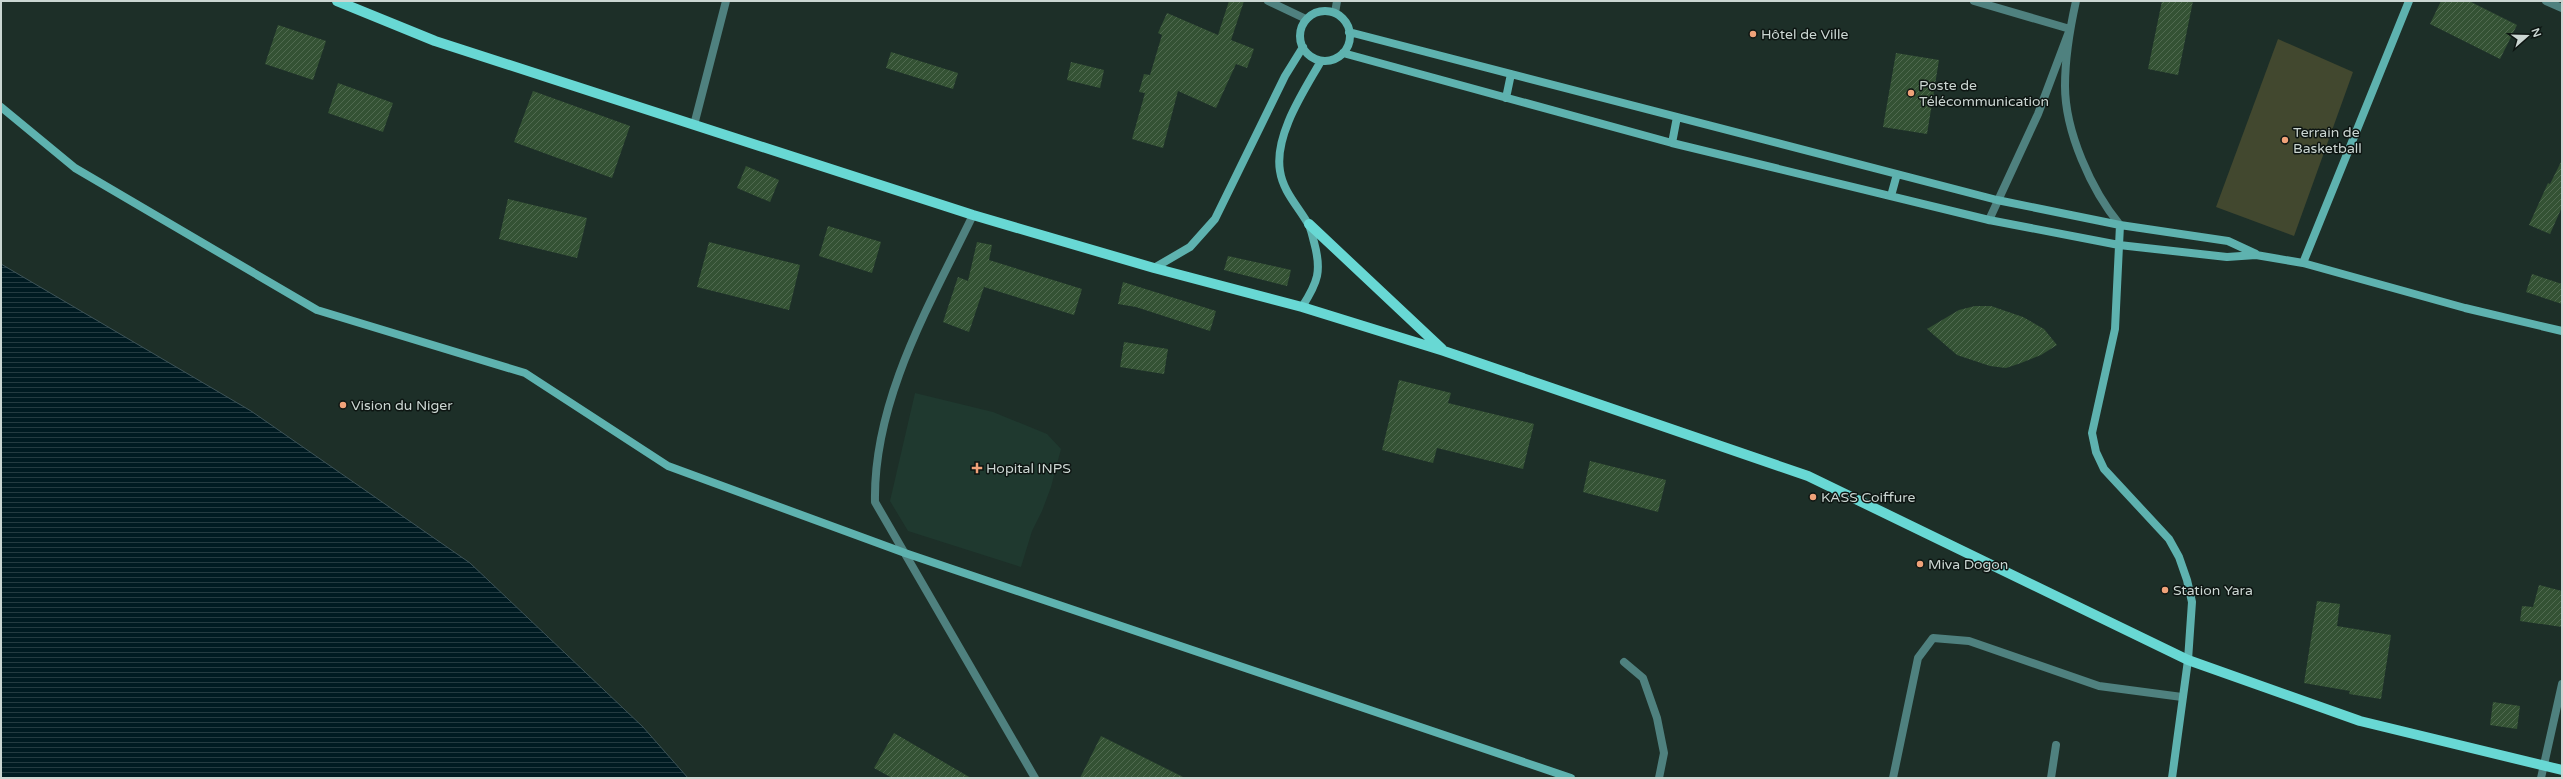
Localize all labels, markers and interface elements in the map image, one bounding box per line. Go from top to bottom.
north arrow [2507,16,2547,56]
place label: Hôtel de Ville [1761,26,1849,43]
text: N [2528,26,2544,39]
marker: Hôtel de Ville [1748,29,1758,39]
place label: Poste de Télécommunication [1919,77,2049,110]
marker: Poste de Télécommunication [1906,88,1916,98]
place label: Terrain de Basketball [2293,124,2362,157]
marker: Terrain de Basketball [2280,135,2290,145]
place label: Vision du Niger [351,397,453,414]
marker: Vision du Niger [338,400,348,410]
place label: Hopital INPS [986,460,1071,477]
marker: Hopital INPS [971,462,983,474]
place label: KASS Coiffure [1821,489,1915,506]
marker: KASS Coiffure [1808,492,1818,502]
place label: Miva Dogon [1928,556,2008,573]
marker: Miva Dogon [1915,559,1925,569]
place label: Station Yara [2173,582,2253,599]
marker: Station Yara [2160,585,2170,595]

